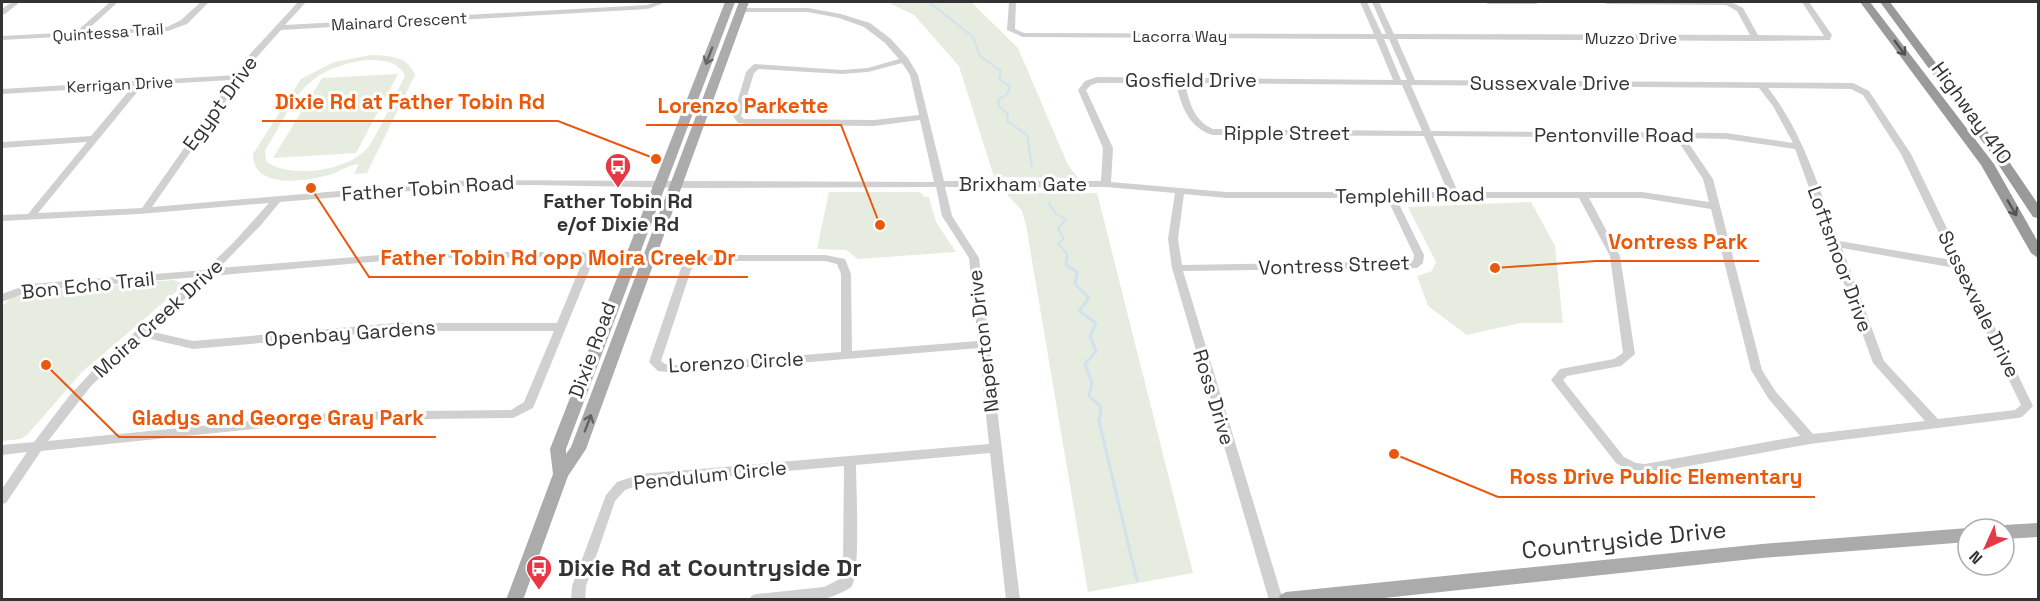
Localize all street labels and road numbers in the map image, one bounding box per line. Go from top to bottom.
street label: Mainard Crescent [331,7,468,36]
street label: Quintessa Trail [52,18,164,47]
street label: Lacorra Way [1133,26,1227,47]
street label: Muzzo Drive [1585,28,1677,49]
street label: Egypt Drive [177,50,263,156]
street label: Highway 410 [1926,57,2018,169]
street label: Gosfield Drive [1125,67,1257,93]
street label: Sussexvale Drive [1470,70,1630,96]
street label: Kerrigan Drive [66,71,174,98]
street label: Ripple Street [1224,120,1350,146]
street label: Pentonville Road [1534,122,1694,148]
street label: Father Tobin Road [341,169,515,207]
street label: Brixham Gate [959,171,1087,197]
street label: Templehill Road [1335,181,1485,209]
street label: Loftsmoor Drive [1802,182,1878,336]
street label: Sussexvale Drive [1932,226,2026,382]
street label: Vontress Street [1258,249,1410,281]
street label: Moira Creek Drive [88,253,228,383]
street label: Bon Echo Trail [20,265,156,305]
street label: Naperton Drive [961,268,1005,414]
street label: Dixie Road [563,298,621,402]
street label: Openbay Gardens [264,314,436,352]
street label: Lorenzo Circle [668,345,804,379]
street label: Ross Drive [1187,346,1241,448]
street label: Pendulum Circle [632,454,788,496]
street label: Countryside Drive [1520,513,1728,566]

